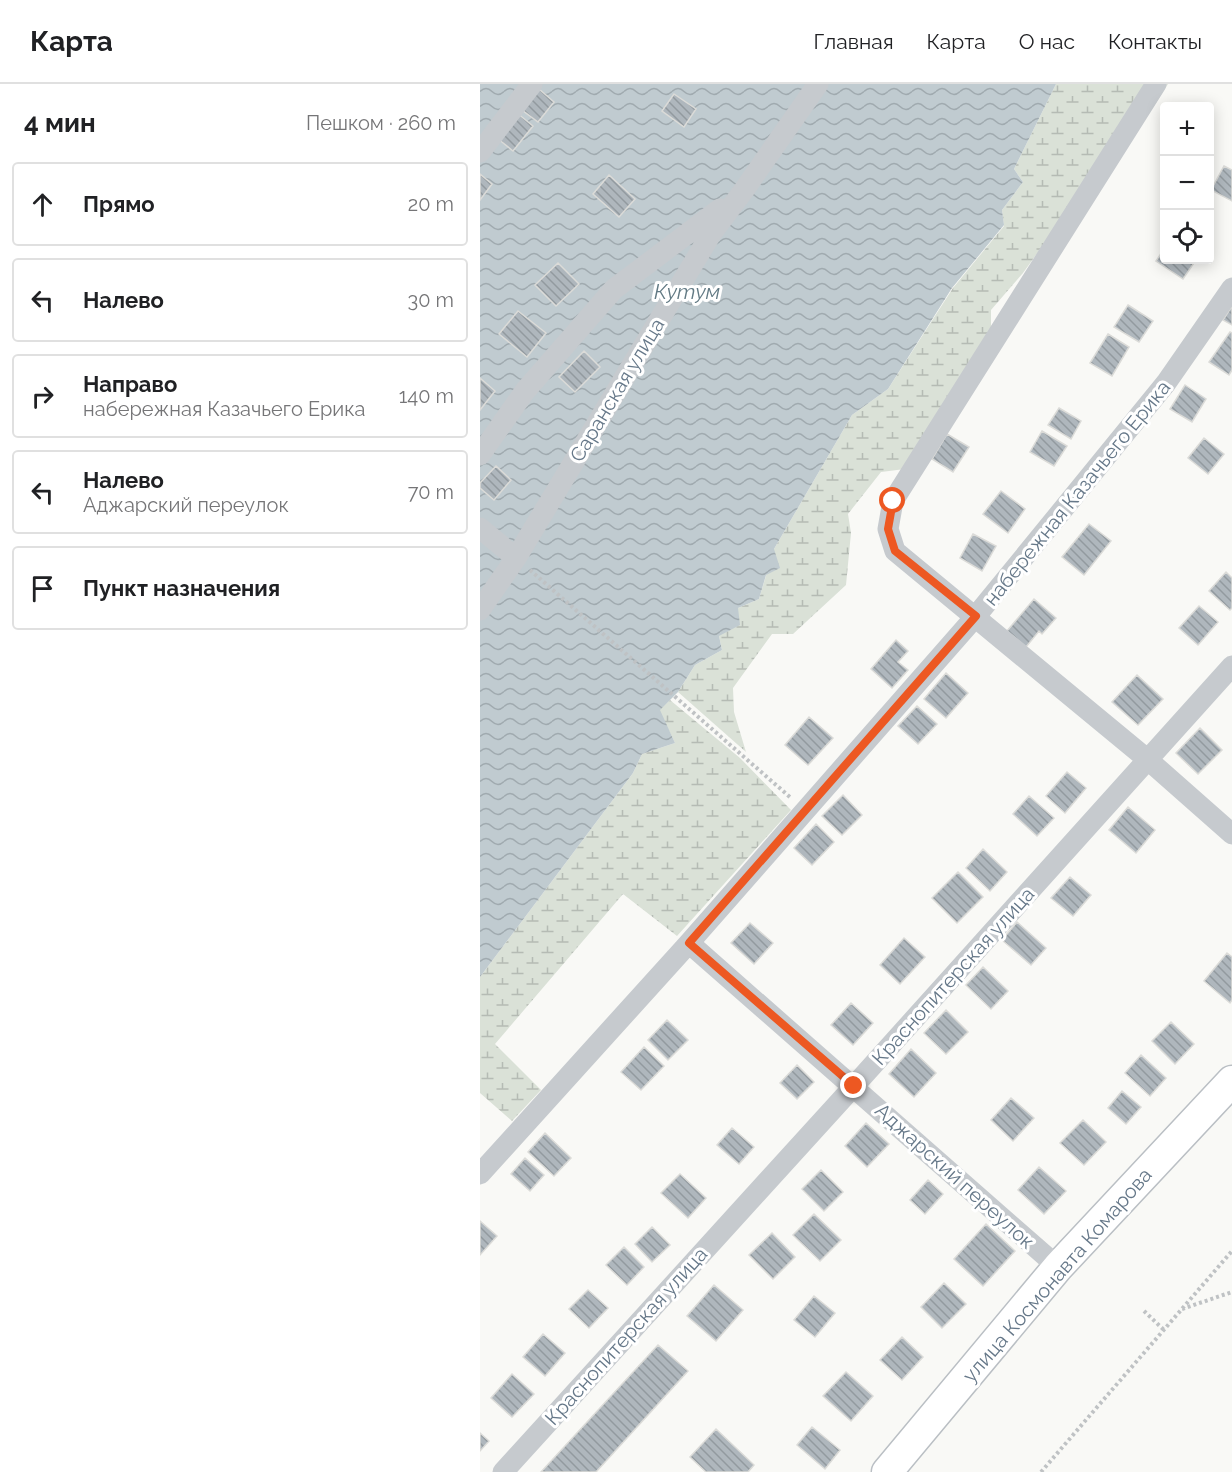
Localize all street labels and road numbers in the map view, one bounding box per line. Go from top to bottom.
street label: Саранская улица [565,314,669,466]
street label: набережная Казачьего Ерика [979,376,1175,610]
street label: Краснопитерская улица [867,882,1039,1070]
street label: Аджарский переулок [871,1098,1039,1254]
street label: улица Космонавта Комарова [957,1163,1157,1387]
street label: Краснопитерская улица [540,1242,712,1430]

